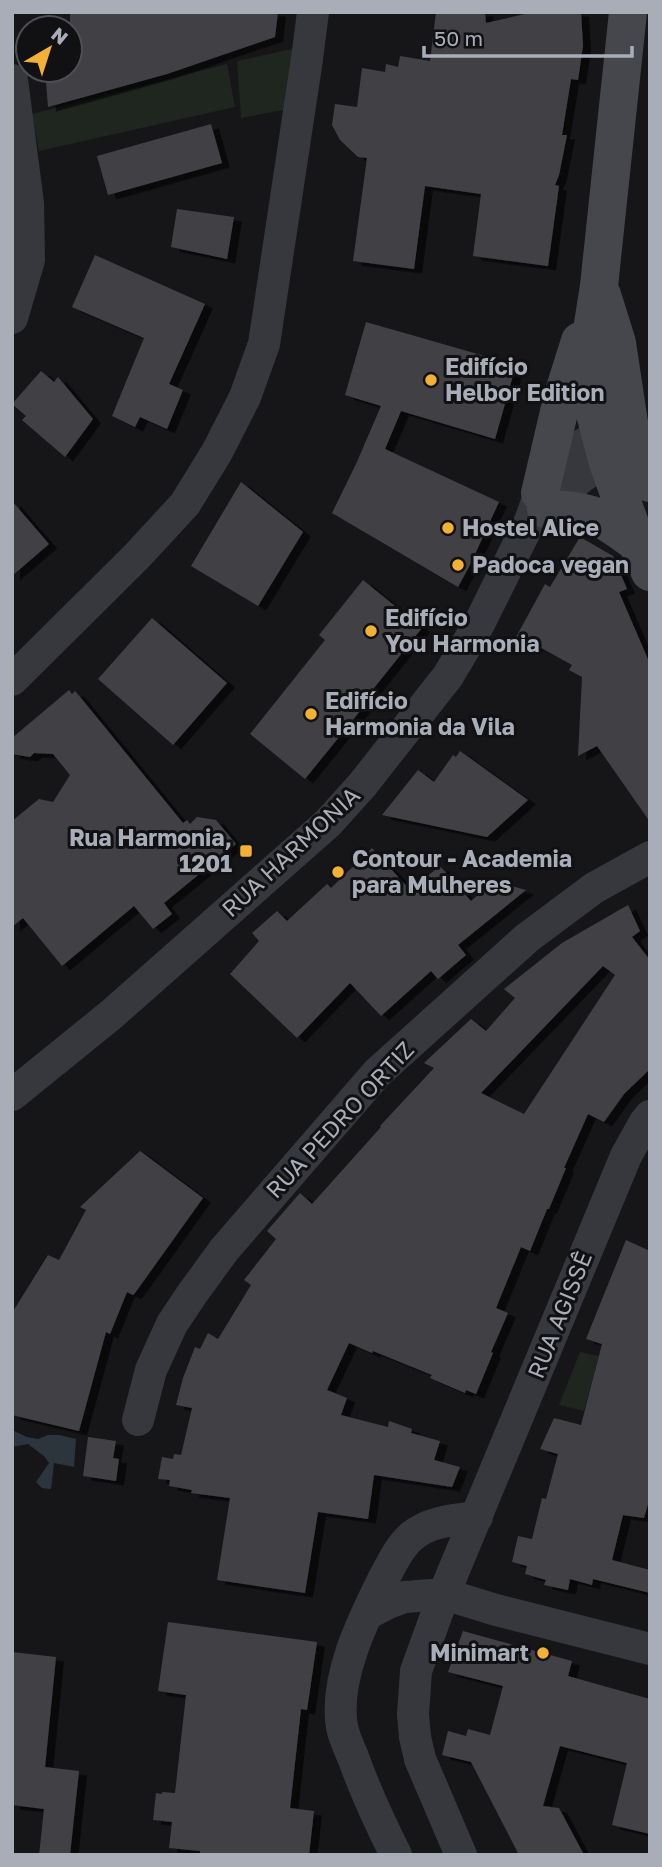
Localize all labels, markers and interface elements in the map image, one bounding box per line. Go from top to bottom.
north arrow [14,14,84,84]
scale bar [424,14,632,58]
text: N [47,22,73,49]
text: 50 m [434,25,483,51]
place label: Edifício Helbor Edition [445,352,604,406]
marker: Edifício Helbor Edition [423,372,439,388]
place label: Hostel Alice [462,513,599,541]
marker: Hostel Alice [440,520,456,536]
place label: Padoca vegan [472,550,629,578]
marker: Padoca vegan [450,557,466,573]
place label: Edifício You Harmonia [385,603,540,657]
marker: Edifício You Harmonia [363,623,379,639]
place label: Edifício Harmonia da Vila [325,686,515,740]
marker: Edifício Harmonia da Vila [303,706,319,722]
street label: RUA HARMONIA [216,780,365,922]
place label: Rua Harmonia, 1201 [69,823,232,877]
marker: Rua Harmonia, 1201 [238,843,254,859]
place label: Contour - Academia para Mulheres [352,844,572,898]
marker: Contour - Academia para Mulheres [330,864,346,880]
street label: RUA PEDRO ORTIZ [259,1035,419,1203]
street label: RUA AGISSÊ [521,1247,597,1382]
place label: Minimart [430,1638,529,1666]
marker: Minimart [535,1645,551,1661]

